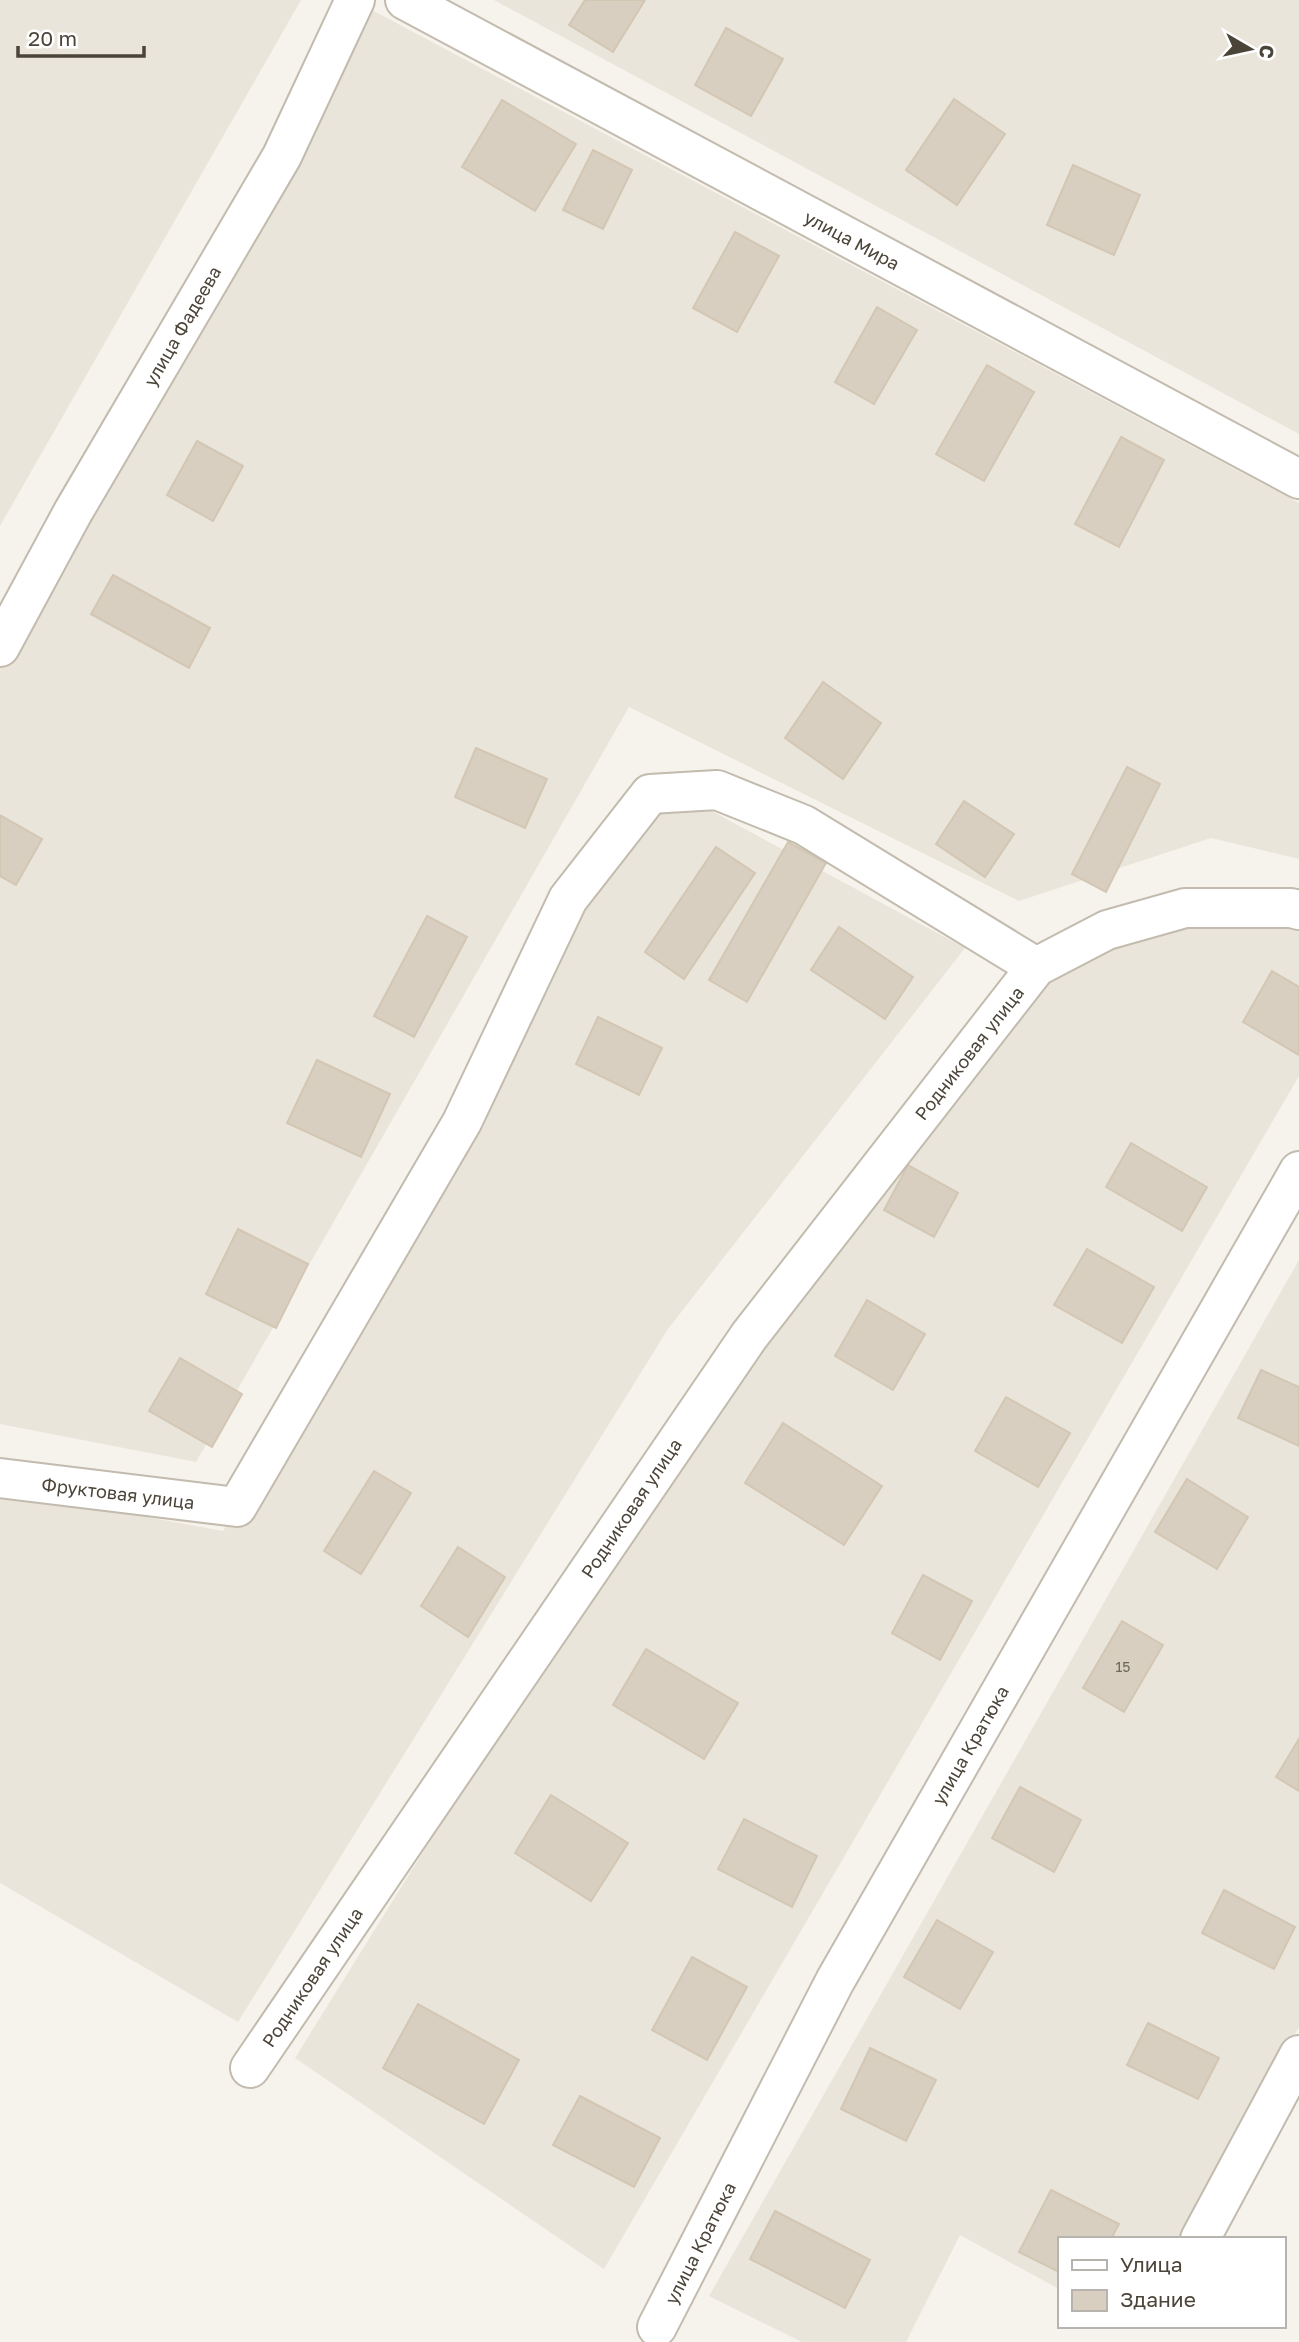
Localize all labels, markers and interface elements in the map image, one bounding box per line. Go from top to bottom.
scale bar [18,14,144,58]
north arrow [1215,14,1285,84]
text: 20 m [28,25,77,51]
text: С [1255,43,1280,60]
street label: улица Мира [801,206,903,274]
street label: улица Фадеева [139,262,225,390]
street label: Родниковая улица [910,982,1028,1124]
street label: Родниковая улица [576,1434,686,1582]
street label: Фруктовая улица [40,1473,196,1513]
house number: 15 [1116,1658,1130,1675]
street label: улица Кратюка [927,1681,1013,1809]
street label: Родниковая улица [257,1903,367,2051]
street label: улица Кратюка [660,2178,740,2308]
legend [1058,2237,1285,2328]
text: Улица [1120,2251,1183,2277]
text: Здание [1120,2286,1196,2312]

